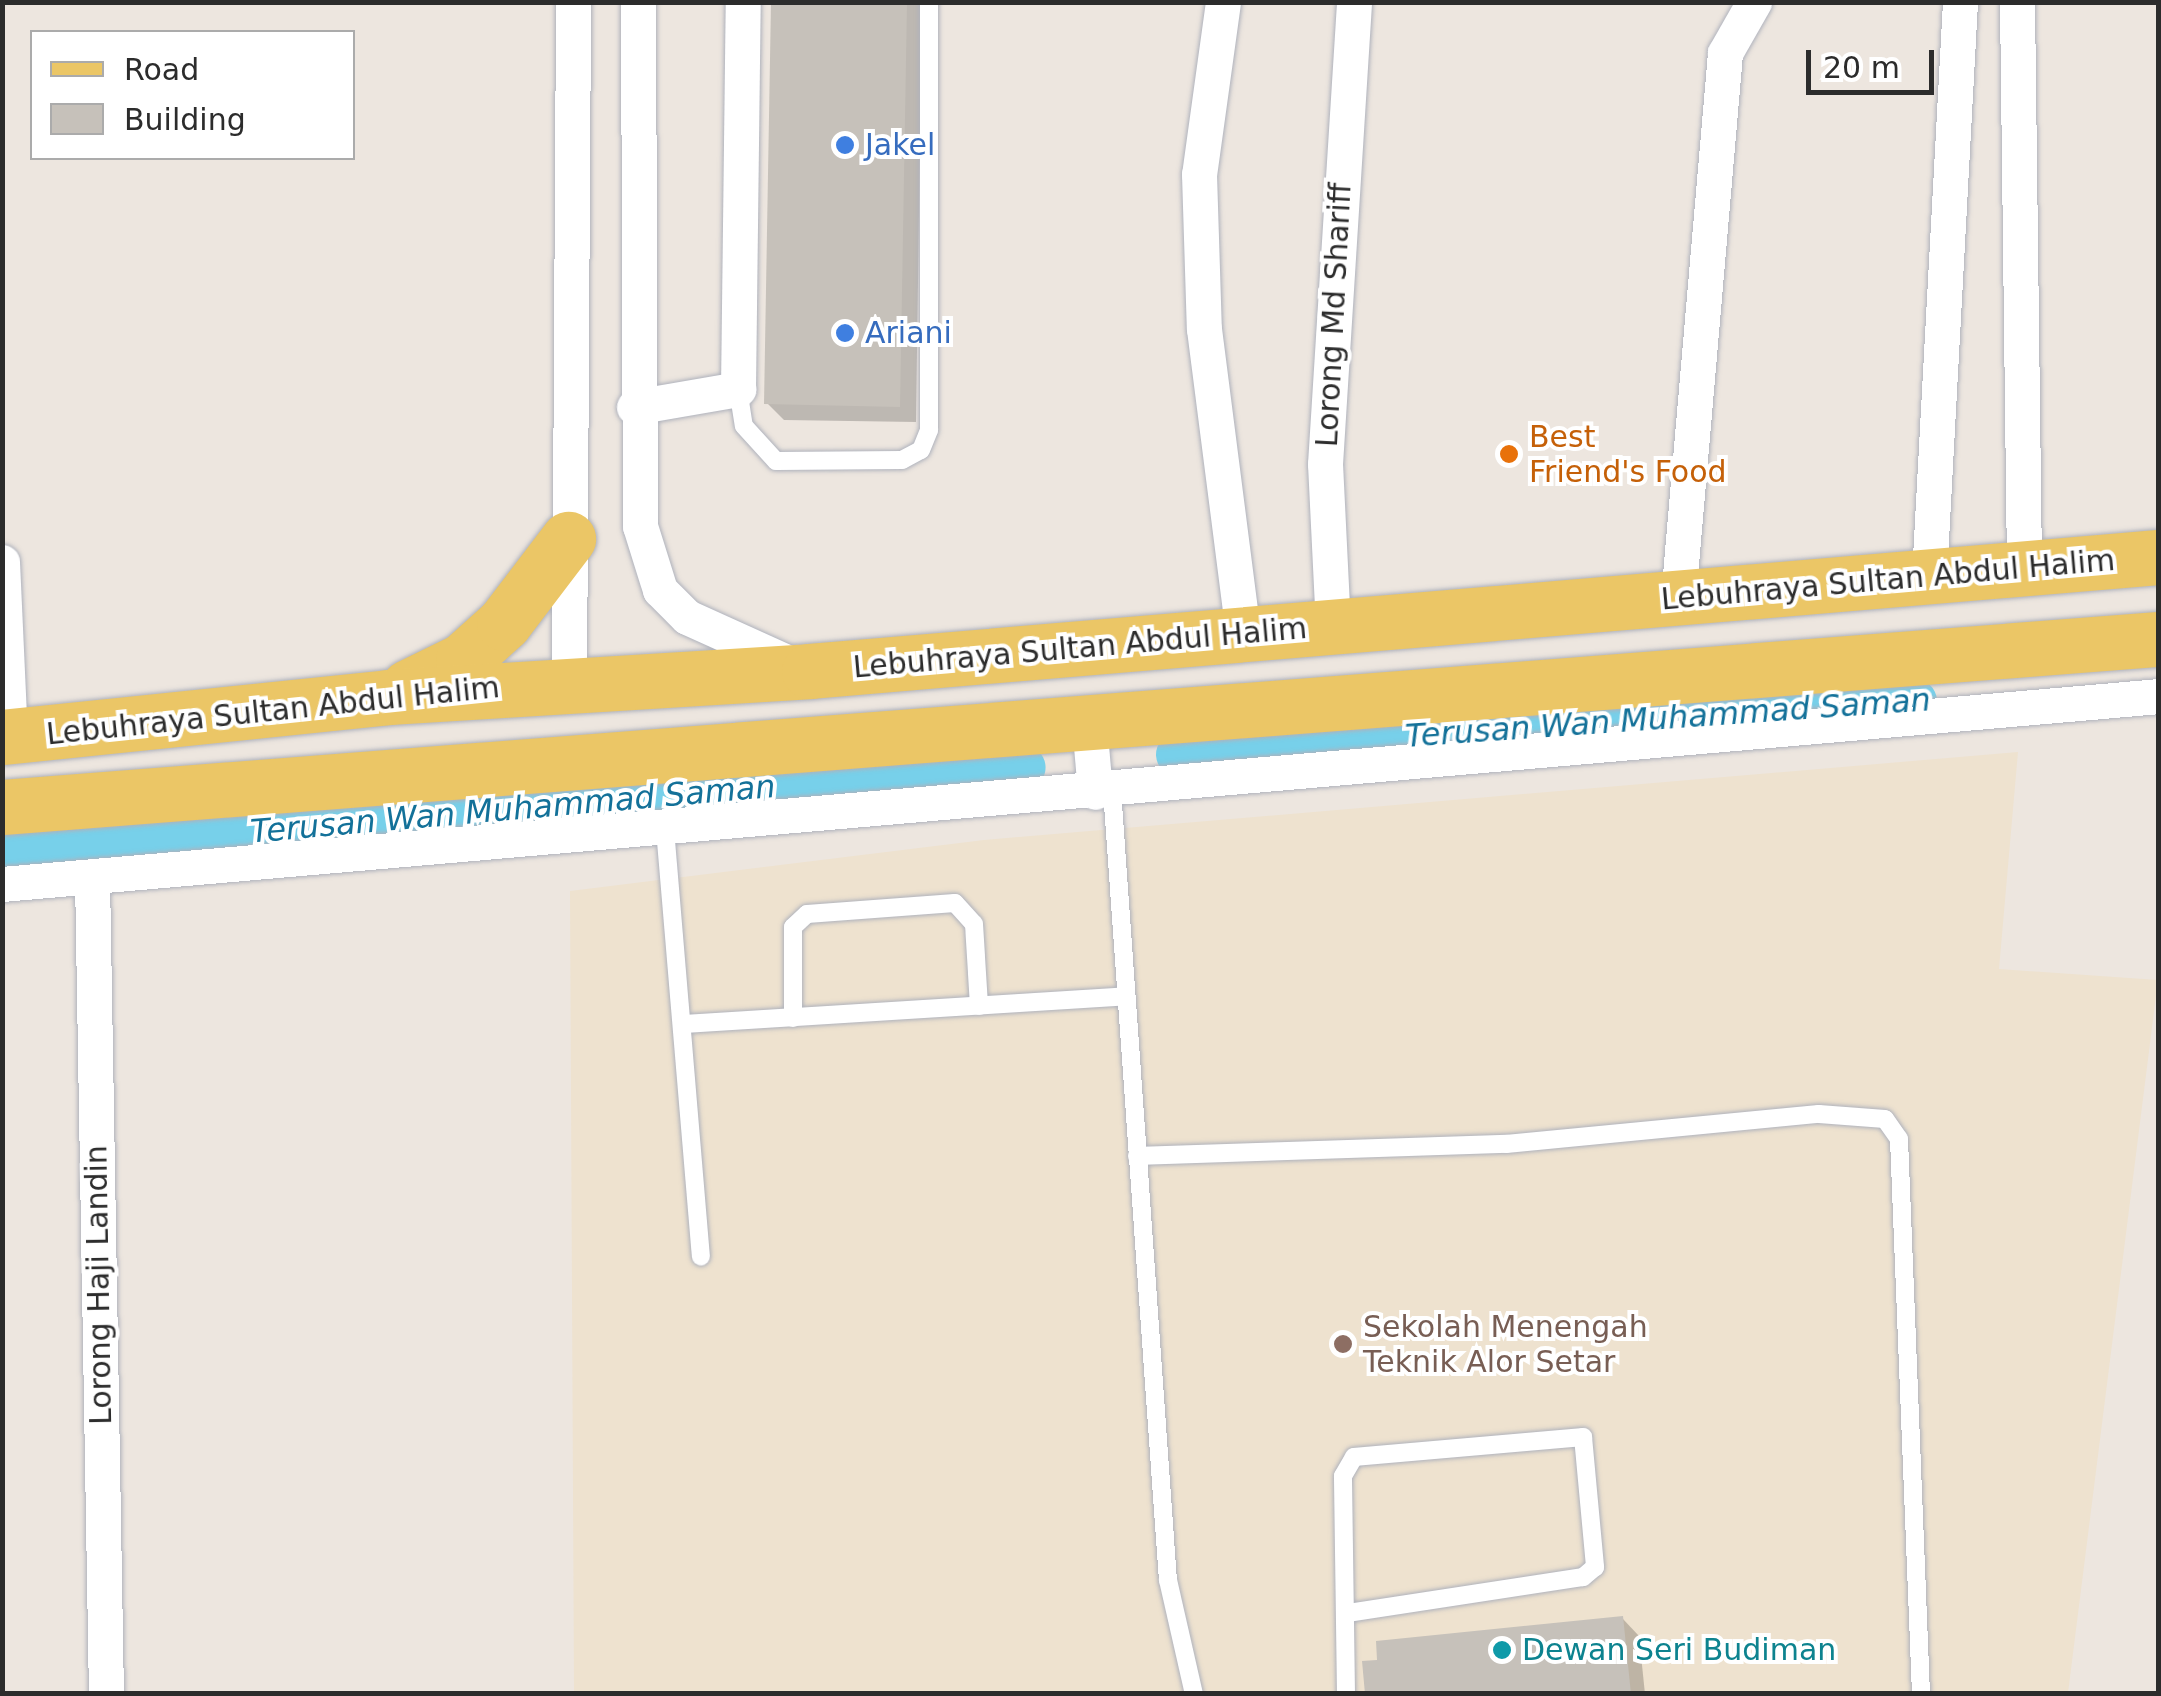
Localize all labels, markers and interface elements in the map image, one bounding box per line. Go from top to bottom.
legend [30,30,355,160]
scale bar [1811,30,1938,92]
text: 20 m [1823,50,1900,85]
text: Road [124,52,199,87]
text: Building [124,102,246,137]
place label: Jakel [865,127,935,163]
marker: Jakel [834,134,856,156]
street label: Lorong Md Shariff [1309,182,1359,448]
place label: Ariani [865,315,952,351]
marker: Ariani [834,322,856,344]
place label: Best Friend's Food [1529,419,1727,490]
marker: Best Friend's Food [1498,443,1520,465]
street label: Lebuhraya Sultan Abdul Halim [1660,542,2116,618]
street label: Lebuhraya Sultan Abdul Halim [852,610,1308,686]
street label: Lebuhraya Sultan Abdul Halim [45,669,501,753]
water label: Terusan Wan Muhammad Saman [1404,680,1932,756]
water label: Terusan Wan Muhammad Saman [249,767,777,851]
street label: Lorong Haji Landin [79,1145,119,1425]
place label: Sekolah Menengah Teknik Alor Setar [1363,1309,1648,1380]
marker: Sekolah Menengah Teknik Alor Setar [1332,1333,1354,1355]
place label: Dewan Seri Budiman [1522,1632,1836,1668]
marker: Dewan Seri Budiman [1491,1639,1513,1661]

